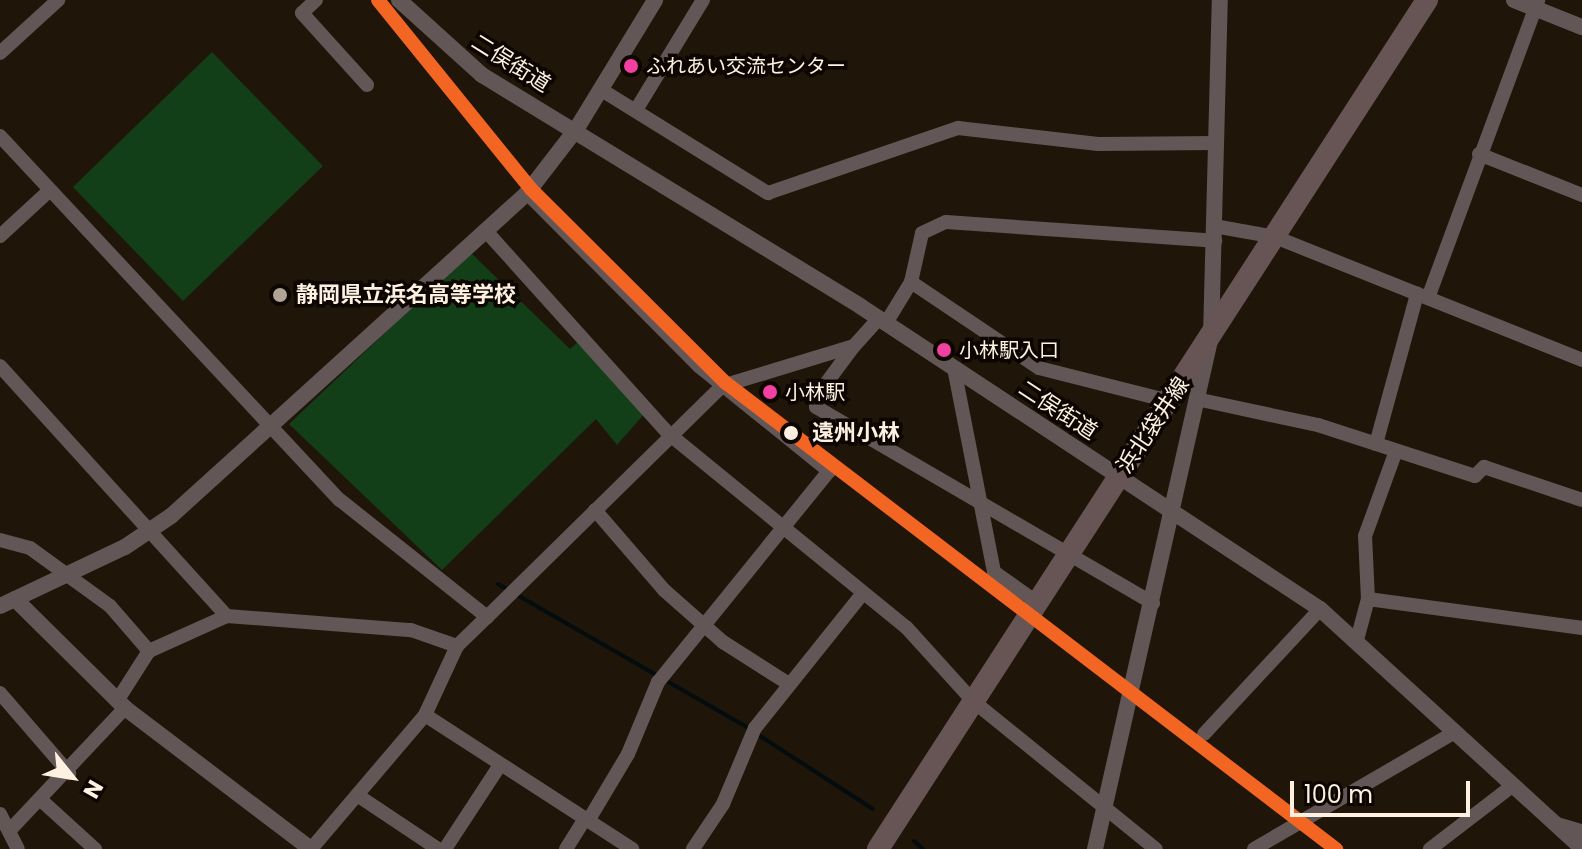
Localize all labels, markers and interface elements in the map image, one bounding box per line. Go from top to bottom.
street label: 二俣街道 [467,28,555,98]
place label: ふれあい交流センター [646,54,846,78]
marker: ふれあい交流センター [623,58,639,74]
place label: 静岡県立浜名高等学校 [296,282,516,308]
marker: 静岡県立浜名高等学校 [271,286,289,304]
place label: 小林駅入口 [959,338,1059,362]
marker: 小林駅入口 [936,342,952,358]
street label: 浜北袋井線 [1111,372,1195,478]
street label: 二俣街道 [1014,375,1102,445]
place label: 小林駅 [785,380,845,404]
marker: 小林駅 [762,384,778,400]
marker: 遠州小林 [777,419,805,447]
place label: 遠州小林 [812,420,900,446]
north arrow [32,737,112,817]
scale bar [1294,765,1474,815]
text: N [76,774,111,804]
text: 100 m [1304,778,1373,811]

